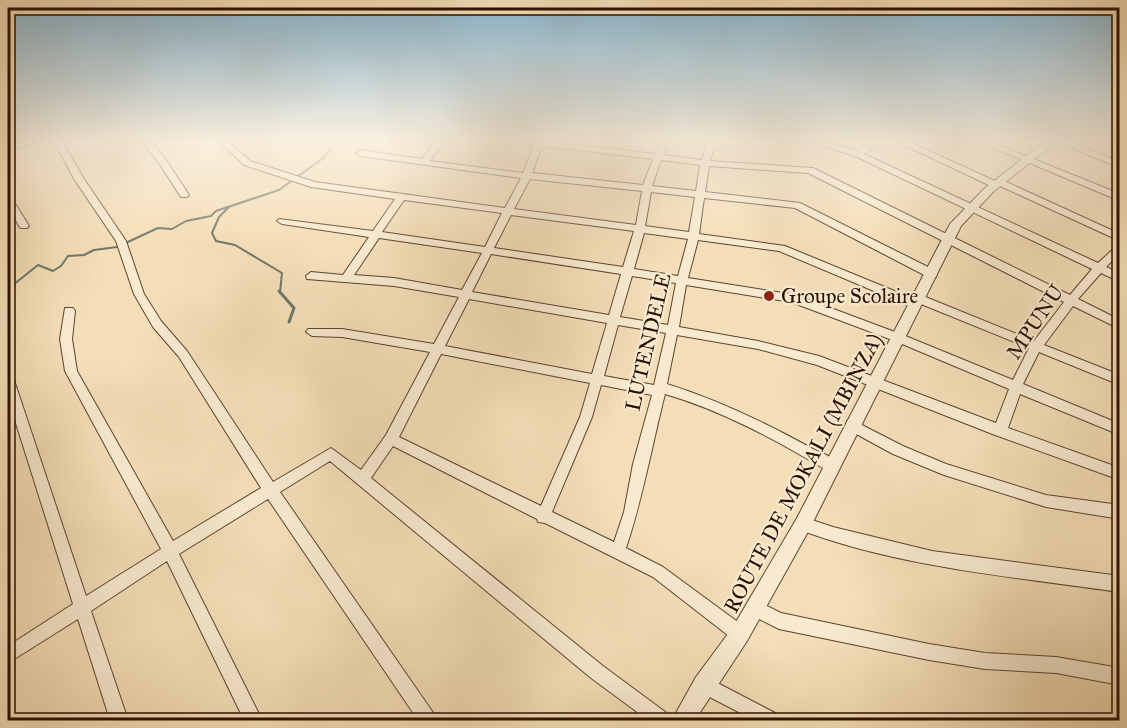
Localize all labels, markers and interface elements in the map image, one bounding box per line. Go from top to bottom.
street label: LUTENDELE [619,270,677,414]
street label: MPUNU [1001,279,1070,364]
place label: Groupe Scolaire [781,283,918,309]
marker: Groupe Scolaire [762,289,776,303]
street label: ROUTE DE MOKALI (MBINZA) [718,329,888,617]

